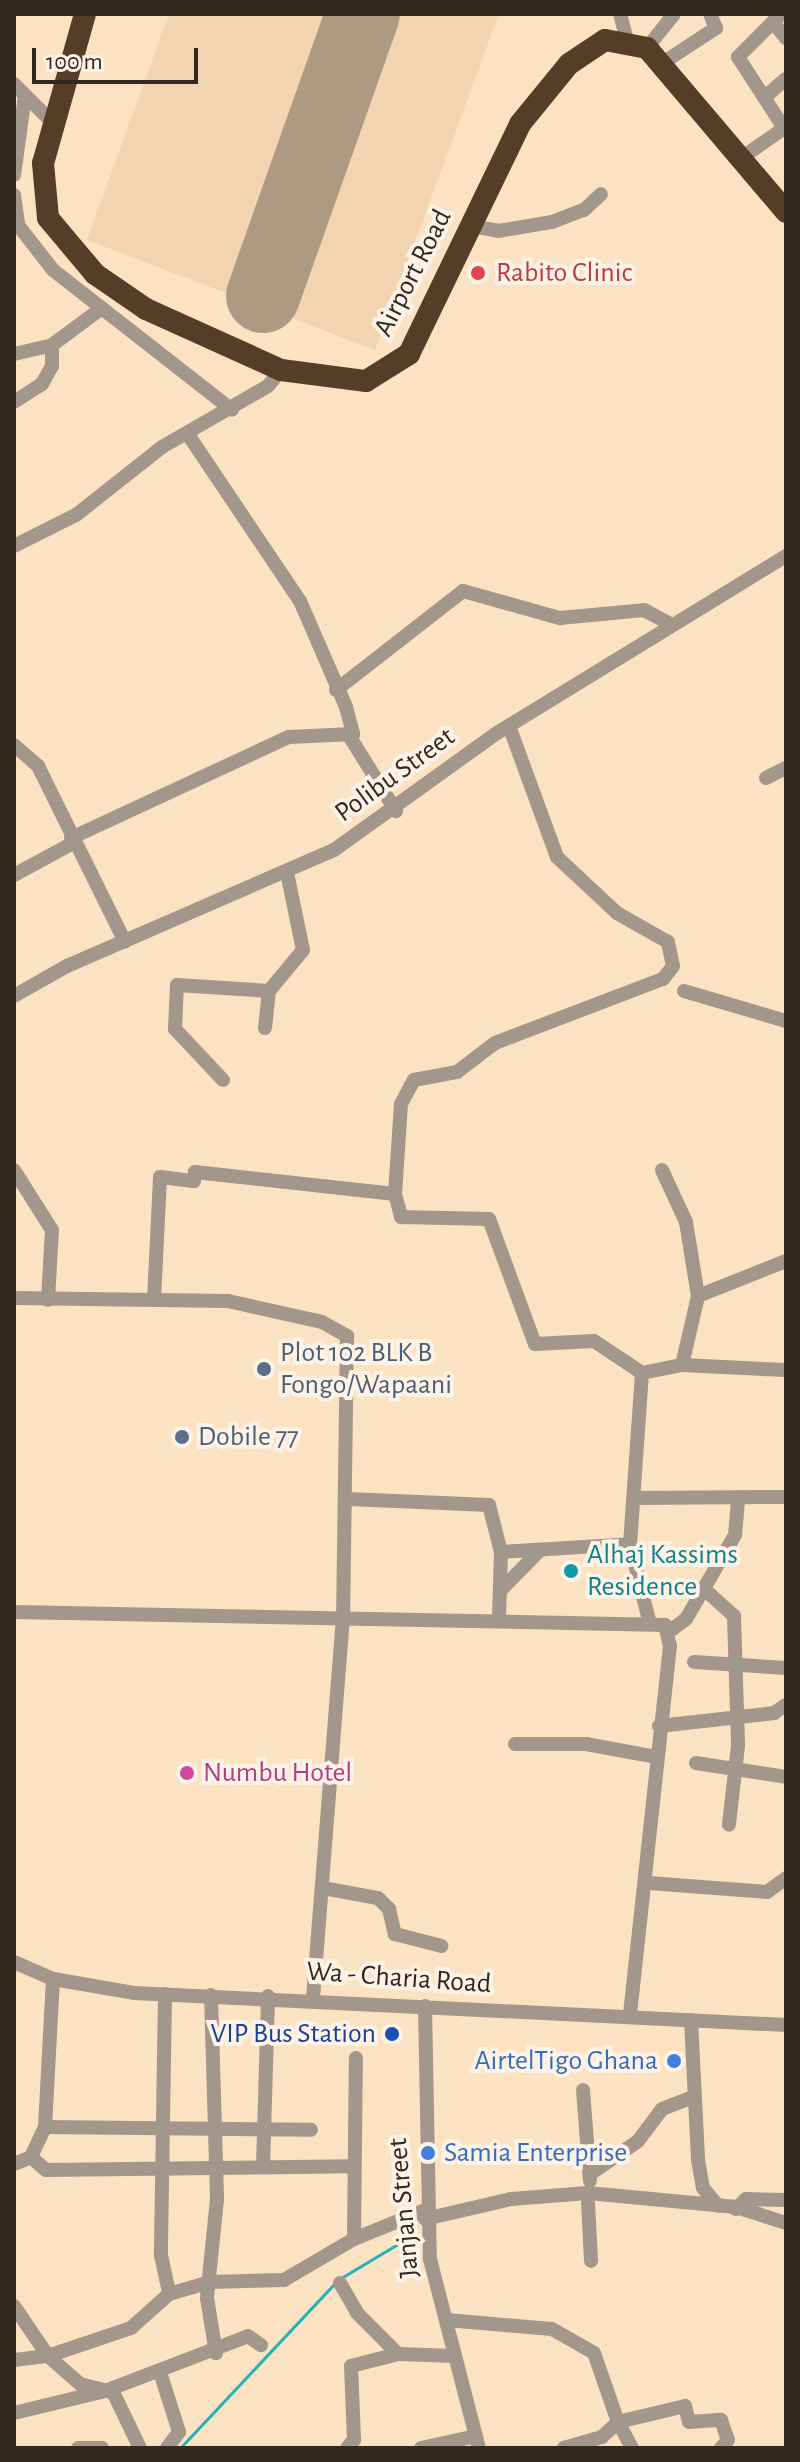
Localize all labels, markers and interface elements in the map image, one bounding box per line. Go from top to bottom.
scale bar [36,32,202,82]
text: 100 m [46,50,103,74]
street label: Airport Road [367,204,459,342]
place label: Rabito Clinic [496,256,632,290]
marker: Rabito Clinic [467,262,489,284]
street label: Polibu Street [328,720,462,830]
place label: Plot 102 BLK B Fongo/Wapaani [280,1336,452,1402]
marker: Plot 102 BLK B Fongo/Wapaani [255,1360,273,1378]
place label: Dobile 77 [198,1420,299,1454]
marker: Dobile 77 [173,1428,191,1446]
place label: Alhaj Kassims Residence [587,1538,738,1604]
marker: Alhaj Kassims Residence [562,1562,580,1580]
place label: Numbu Hotel [203,1756,352,1790]
marker: Numbu Hotel [178,1764,196,1782]
street label: Wa - Charia Road [305,1955,493,2001]
place label: VIP Bus Station [211,2017,376,2051]
marker: VIP Bus Station [383,2025,401,2043]
place label: AirtelTigo Ghana [474,2044,658,2078]
marker: AirtelTigo Ghana [665,2052,683,2070]
place label: Samia Enterprise [444,2136,627,2170]
street label: Janjan Street [381,2137,427,2279]
marker: Samia Enterprise [419,2144,437,2162]

